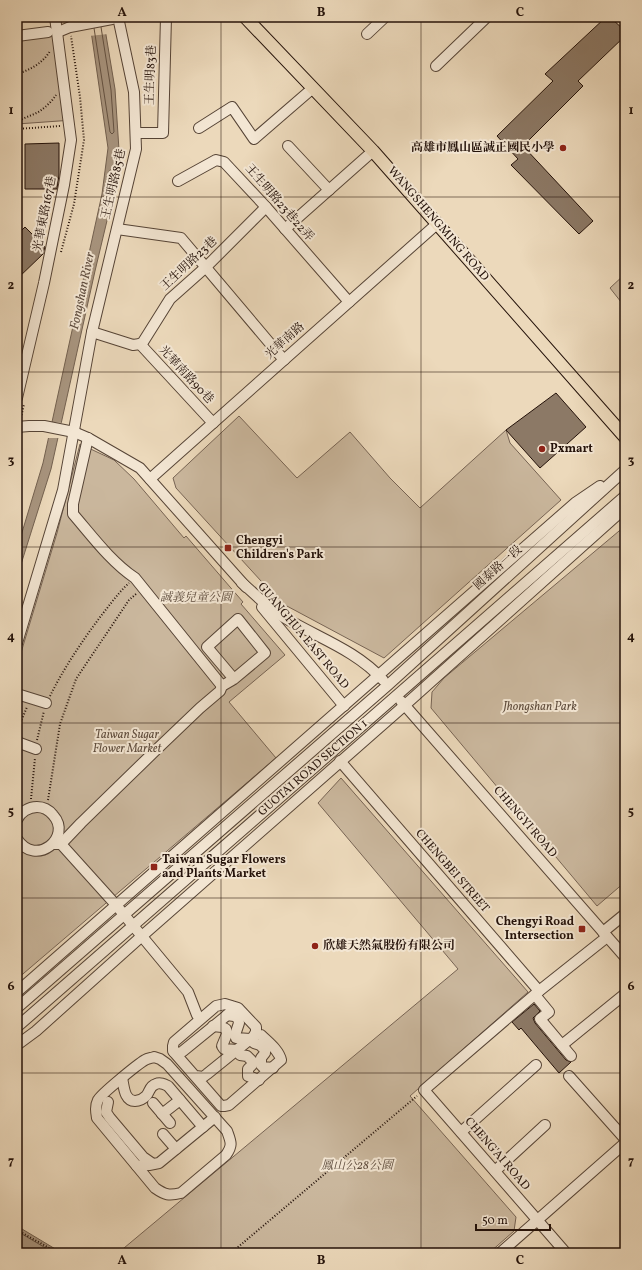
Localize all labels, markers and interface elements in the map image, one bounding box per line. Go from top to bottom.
text: A [117,4,127,22]
text: B [317,4,326,22]
text: C [516,4,524,22]
street label: 王生明83巷 [142,45,160,105]
text: 1 [8,102,14,120]
text: 1 [628,102,634,120]
place label: 高雄市鳳山區誠正國民小學 [411,140,555,156]
marker: 高雄市鳳山區誠正國民小學 [558,143,568,153]
street label: 王生明路85巷 [98,147,130,221]
street label: 王生明路23巷22弄 [241,161,317,245]
street label: WANGSHENGMING ROAD [384,163,492,285]
street label: 光華東路167巷 [30,175,60,253]
street label: 王生明路23巷 [157,234,221,294]
water label: Fongshan River [66,251,100,331]
text: 2 [8,277,15,295]
text: 2 [628,277,635,295]
street label: 光華南路 [262,319,308,363]
street label: 光華南路90巷 [155,343,217,407]
place label: Pxmart [550,441,593,457]
marker: Pxmart [537,444,547,454]
text: 3 [8,452,15,470]
text: 3 [628,452,635,470]
place label: Chengyi Children's Park [236,533,324,563]
street label: 國泰路一段 [470,542,526,594]
marker: Chengyi Children's Park [223,543,233,553]
street label: GUANGHUA EAST ROAD [254,579,353,693]
park label: 誠義兒童公園 [160,590,234,606]
text: 4 [7,628,15,646]
text: 4 [627,628,635,646]
park label: Jhongshan Park [502,699,577,715]
street label: GUOTAI ROAD SECTION 1 [255,716,371,820]
park label: Taiwan Sugar Flower Market [93,727,162,757]
street label: CHENGYI ROAD [490,783,561,861]
text: 5 [8,803,14,821]
text: 5 [628,803,634,821]
street label: CHENGBEI STREET [411,826,493,916]
place label: Taiwan Sugar Flowers and Plants Market [162,852,286,882]
marker: Taiwan Sugar Flowers and Plants Market [149,862,159,872]
place label: Chengyi Road Intersection [496,914,575,944]
marker: Chengyi Road Intersection [577,924,587,934]
place label: 欣雄天然氣股份有限公司 [323,938,455,954]
marker: 欣雄天然氣股份有限公司 [310,941,320,951]
text: 6 [7,978,15,996]
text: 6 [627,978,635,996]
street label: CHENG'AI ROAD [461,1114,533,1194]
text: 7 [8,1153,14,1171]
text: 7 [628,1153,634,1171]
park label: 鳳山公28公園 [321,1158,395,1174]
scale bar [476,1206,550,1232]
text: 50 m [482,1213,508,1229]
text: A [117,1252,127,1270]
text: B [317,1252,326,1270]
text: C [516,1252,524,1270]

